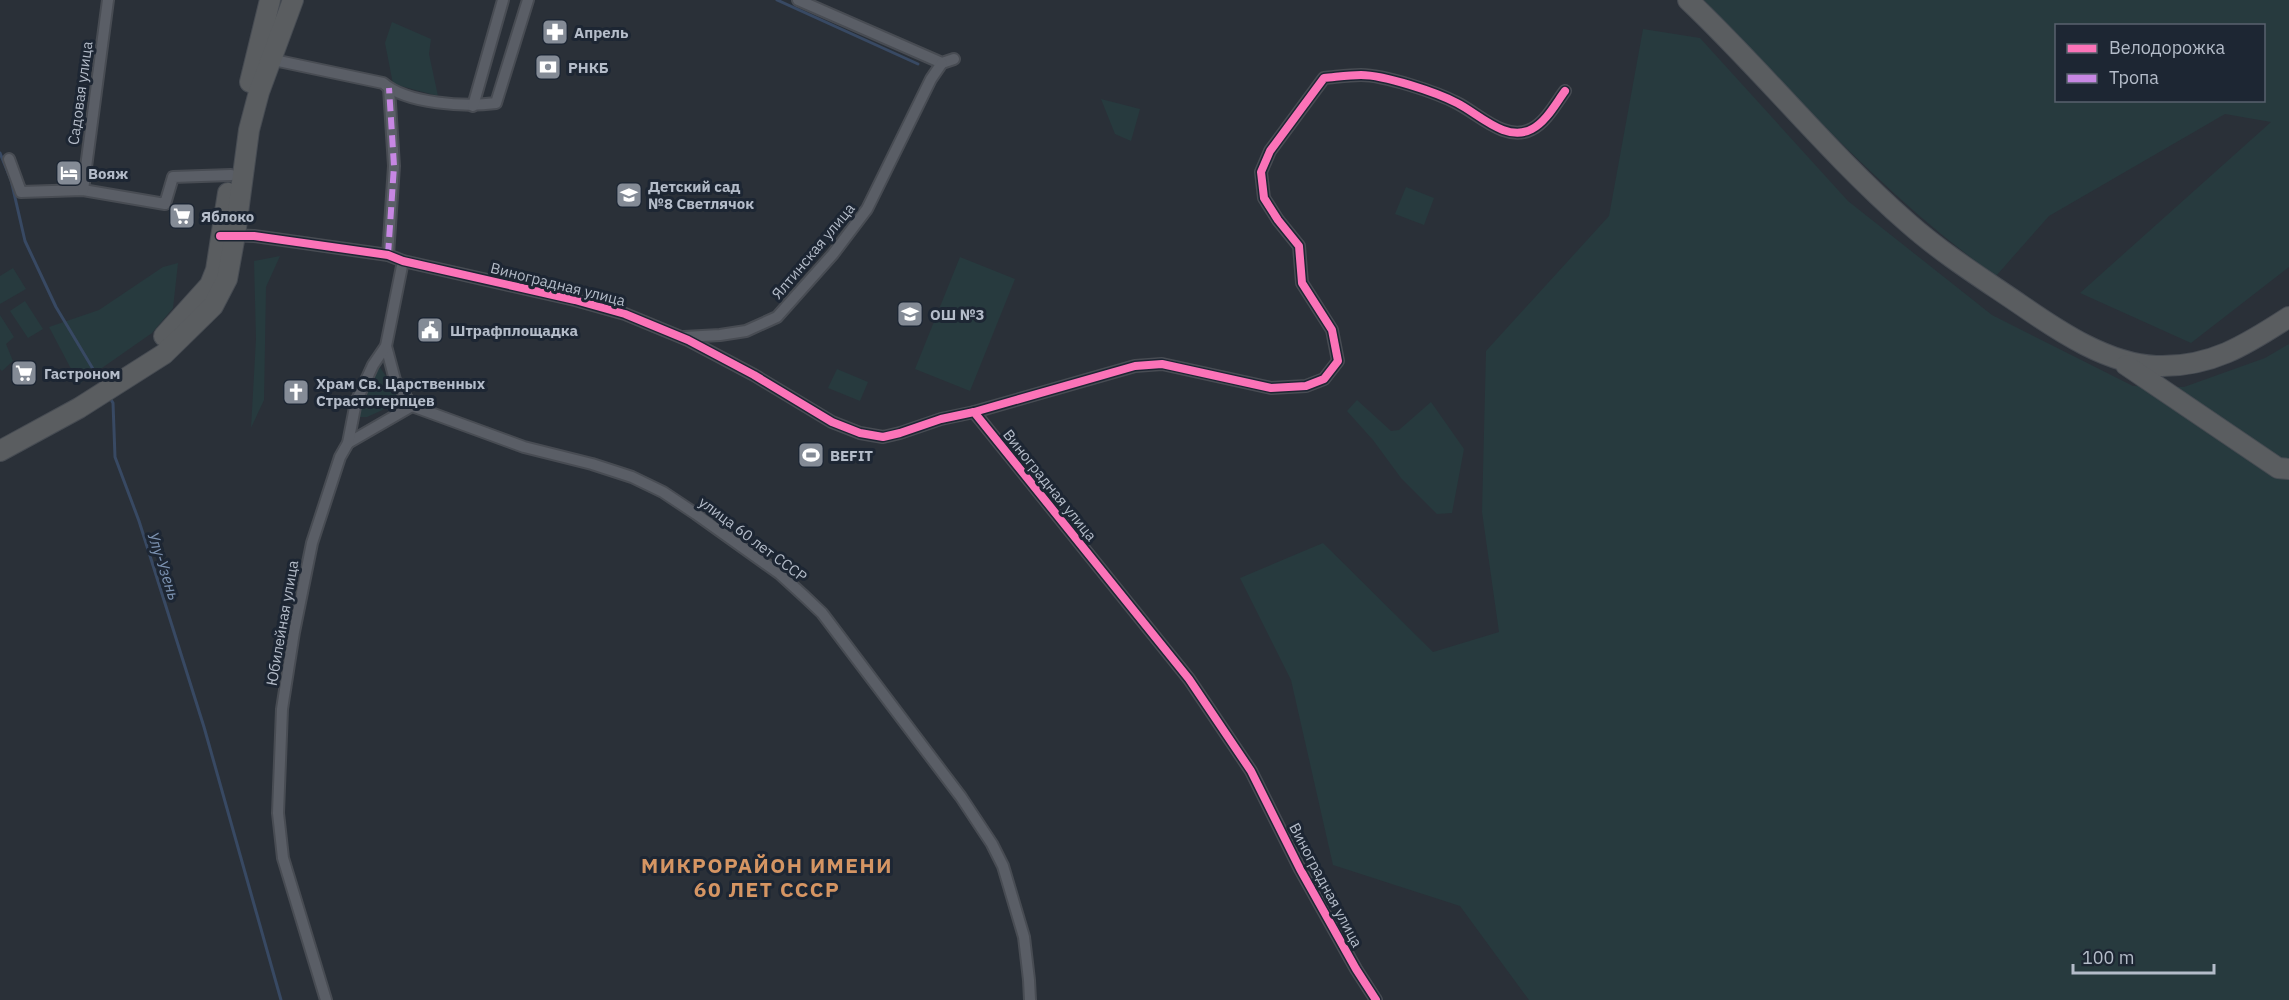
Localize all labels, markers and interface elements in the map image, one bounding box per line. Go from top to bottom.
pharmacy icon: Апрель [540,17,570,47]
place label: Апрель [574,23,629,42]
legend [2055,24,2265,102]
text: Велодорожка [2109,36,2225,59]
street label: Садовая улица [63,40,97,146]
bank icon: РНКБ [533,52,563,82]
place label: РНКБ [568,58,609,77]
text: Тропа [2109,66,2159,89]
hotel icon: Вояж [54,158,84,188]
place label: Вояж [88,164,128,183]
place label: Детский сад №8 Светлячок [648,177,754,213]
school or university icon: Детский сад №8 Светлячок [614,180,644,210]
street label: Ялтинская улица [767,199,859,303]
supermarket icon: Яблоко [167,201,197,231]
place label: Яблоко [201,207,254,226]
street label: Виноградная улица [489,258,627,310]
school or university icon: ОШ №3 [895,299,925,329]
place label: ОШ №3 [930,305,985,324]
public building icon: Штрафплощадка [415,315,445,345]
place label: Штрафплощадка [450,321,579,340]
supermarket icon: Гастроном [9,358,39,388]
place label: Гастроном [44,364,121,383]
place label: Храм Св. Царственных Страстотерпцев [316,374,486,410]
church icon: Храм Св. Царственных Страстотерпцев [281,377,311,407]
street label: Виноградная улица [999,425,1101,545]
sports icon: BEFIT [796,440,826,470]
place label: BEFIT [830,446,873,465]
street label: улица 60 лет СССР [695,492,811,586]
water label: Улу-Узень [144,529,184,603]
street label: Юбилейная улица [262,559,302,687]
street label: Виноградная улица [1285,819,1367,951]
district label: МИКРОРАЙОН ИМЕНИ 60 ЛЕТ СССР [641,851,893,903]
scale bar [2073,937,2214,975]
text: 100 m [2082,946,2134,969]

